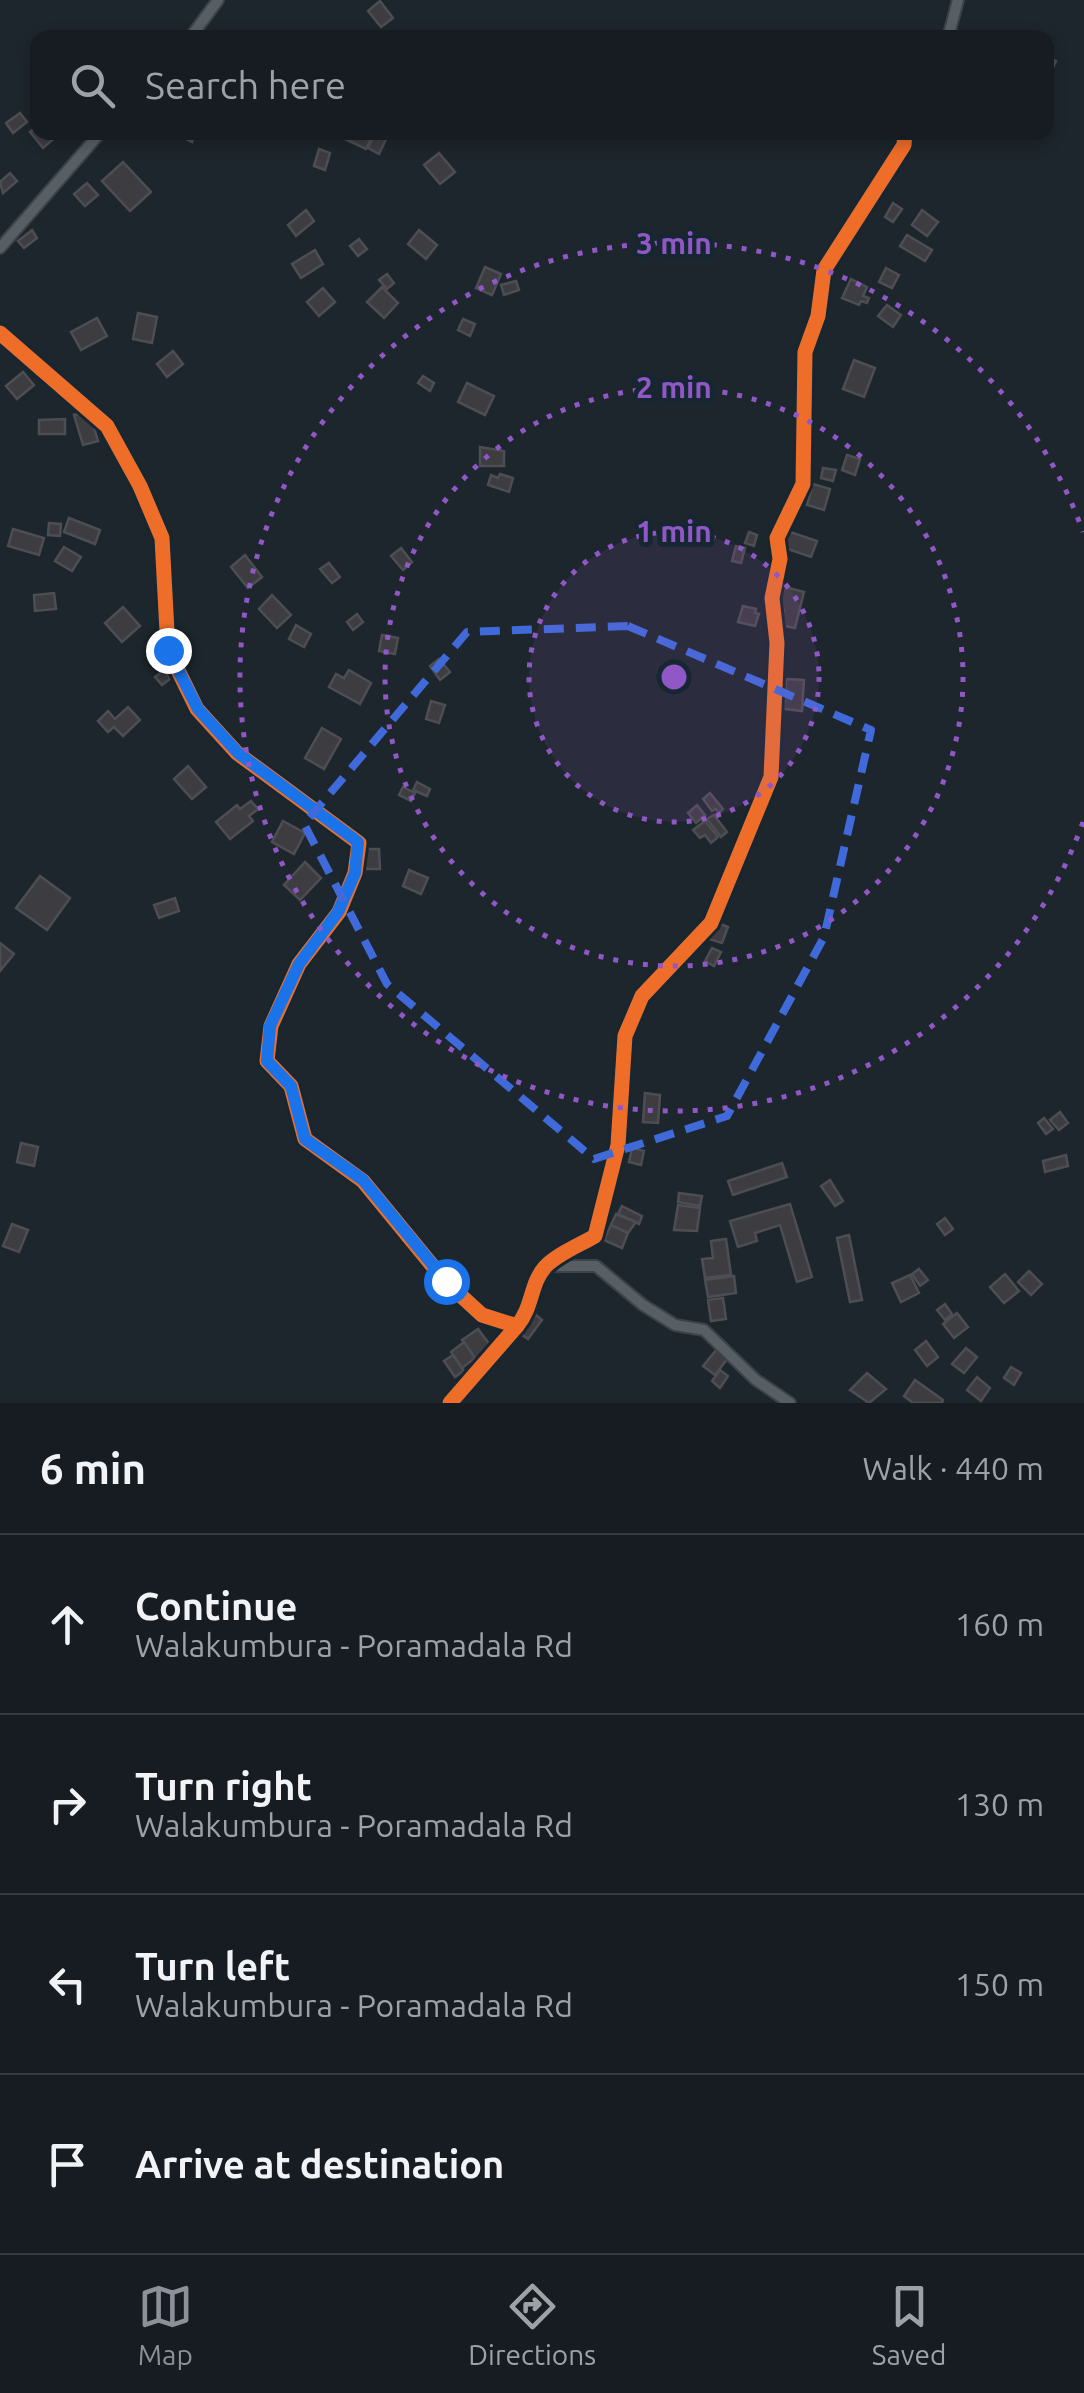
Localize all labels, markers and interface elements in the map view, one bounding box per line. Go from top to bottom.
search box [30,30,1054,140]
icon: search [65,58,120,113]
text: Search here [145,64,346,106]
text: 3 min [636,226,712,260]
text: 2 min [636,370,712,404]
text: 1 min [636,514,712,548]
route end [146,628,192,674]
centre of rings [656,659,692,695]
route start [424,1259,470,1305]
text: 6 min [40,1445,146,1492]
text: Walk · 440 m [862,1450,1044,1486]
text: Continue [135,1585,297,1627]
icon: ahead [40,1597,95,1652]
text: 160 m [955,1606,1044,1642]
text: Walakumbura - Poramadala Rd [135,1627,573,1663]
text: Turn right [135,1765,312,1807]
icon: right [40,1777,95,1832]
text: 130 m [955,1786,1044,1822]
text: Walakumbura - Poramadala Rd [135,1807,573,1843]
text: Turn left [135,1945,290,1987]
icon: left [40,1957,95,2012]
text: 150 m [955,1966,1044,2002]
text: Walakumbura - Poramadala Rd [135,1987,573,2023]
icon: arrive [40,2137,95,2192]
text: Arrive at destination [135,2143,504,2185]
tab: Map [138,2279,193,2370]
tab: Directions [468,2279,596,2370]
tab: Saved [872,2279,946,2370]

